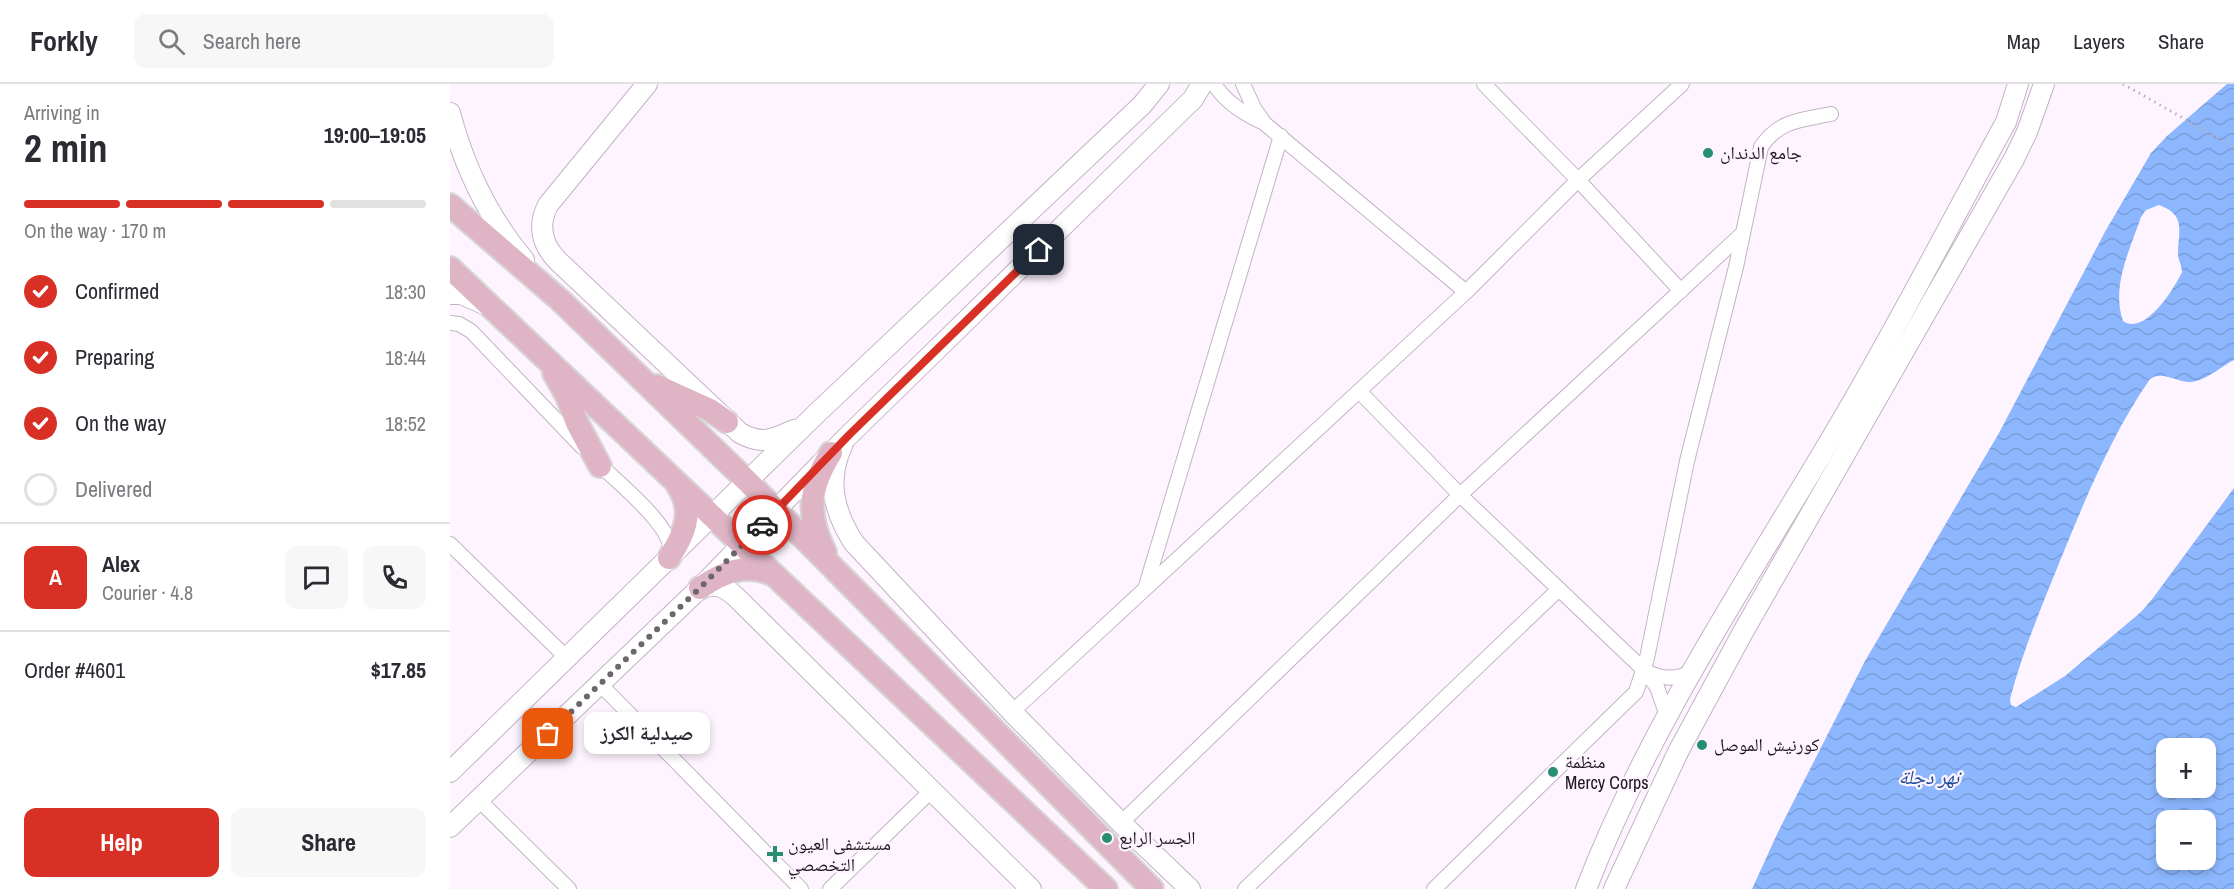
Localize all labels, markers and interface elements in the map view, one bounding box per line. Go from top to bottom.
search box [134,14,554,68]
text: Forkly [30,22,98,60]
icon: search [155,25,188,58]
text: Search here [203,26,301,56]
text: Map [2007,27,2040,56]
text: Layers [2073,27,2125,56]
text: Share [2158,27,2204,56]
text: Arriving in [24,99,100,126]
text: 19:00–19:05 [324,120,426,150]
text: 2 min [24,122,108,174]
place label: جامع الدندان [1720,140,1802,165]
marker: جامع الدندان [1701,146,1715,160]
text: On the way · 170 m [24,217,166,244]
pin [1013,224,1064,275]
icon: home [1022,233,1055,266]
icon: check [24,275,57,308]
text: Confirmed [75,276,159,306]
text: 18:30 [385,278,426,305]
icon: check [24,341,57,374]
text: Preparing [75,342,154,372]
text: 18:44 [385,344,426,371]
icon: check [24,407,57,440]
text: On the way [75,408,166,438]
text: 18:52 [385,410,426,437]
text: Delivered [75,474,152,504]
courier [732,495,792,555]
icon: car [746,509,779,542]
button: chat [285,546,348,609]
button: phone [363,546,426,609]
text: Alex [102,549,140,579]
text: A [49,562,62,592]
text: Courier · 4.8 [102,579,193,606]
text: Order #4601 [24,655,125,685]
text: $17.85 [371,655,426,685]
pin [522,708,573,759]
callout: صيدلية الكرز [584,713,710,755]
icon: bag [531,717,564,750]
text: صيدلية الكرز [600,719,694,746]
place label: كورنيش الموصل [1714,732,1820,757]
marker: كورنيش الموصل [1695,738,1709,752]
map controls [2156,738,2216,870]
button: + [2156,738,2216,798]
place label: منظمة Mercy Corps [1565,749,1649,795]
water label: نهر دجلة [1899,763,1962,790]
marker: منظمة Mercy Corps [1546,765,1560,779]
button: Help [24,808,219,877]
button: Share [231,808,426,877]
button: − [2156,810,2216,870]
place label: الجسر الرابع [1119,825,1196,850]
place label: مستشفى العيون التخصصي [788,831,891,880]
marker: الجسر الرابع [1100,831,1114,845]
marker: مستشفى العيون التخصصي [766,845,784,863]

